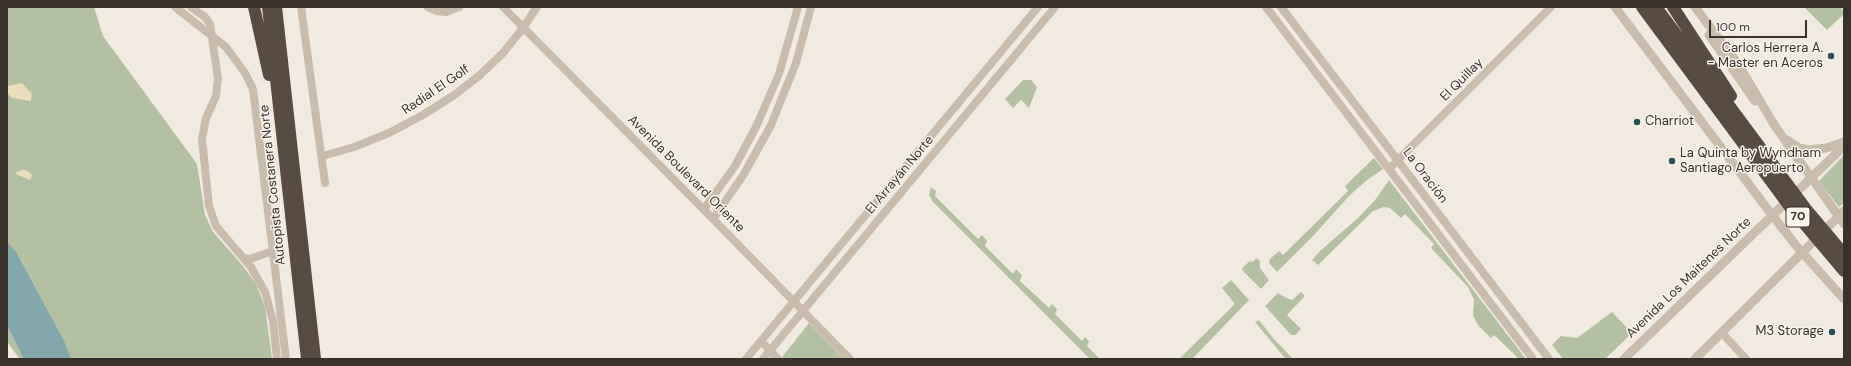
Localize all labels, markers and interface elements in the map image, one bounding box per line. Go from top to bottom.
scale bar [1711,12,1809,38]
text: 100 m [1716,19,1750,35]
place label: Carlos Herrera A. - Master en Aceros [1707,41,1823,72]
marker: Carlos Herrera A. - Master en Aceros [1826,51,1836,61]
street label: El Quillay [1437,55,1487,105]
street label: Radial El Golf [399,62,473,118]
street label: Autopista Costanera Norte [257,104,289,266]
street label: Avenida Boulevard Oriente [624,112,748,236]
place label: Charriot [1645,114,1694,130]
marker: Charriot [1632,117,1642,127]
street label: El Arrayán Norte [863,133,937,217]
street label: La Oración [1399,145,1451,207]
place label: La Quinta by Wyndham Santiago Aeropuerto [1680,146,1821,177]
marker: La Quinta by Wyndham Santiago Aeropuerto [1667,156,1677,166]
road number: 70 [1786,207,1810,227]
street label: Avenida Los Maitenes Norte [1623,214,1755,342]
place label: M3 Storage [1756,324,1824,340]
marker: M3 Storage [1827,327,1837,337]

